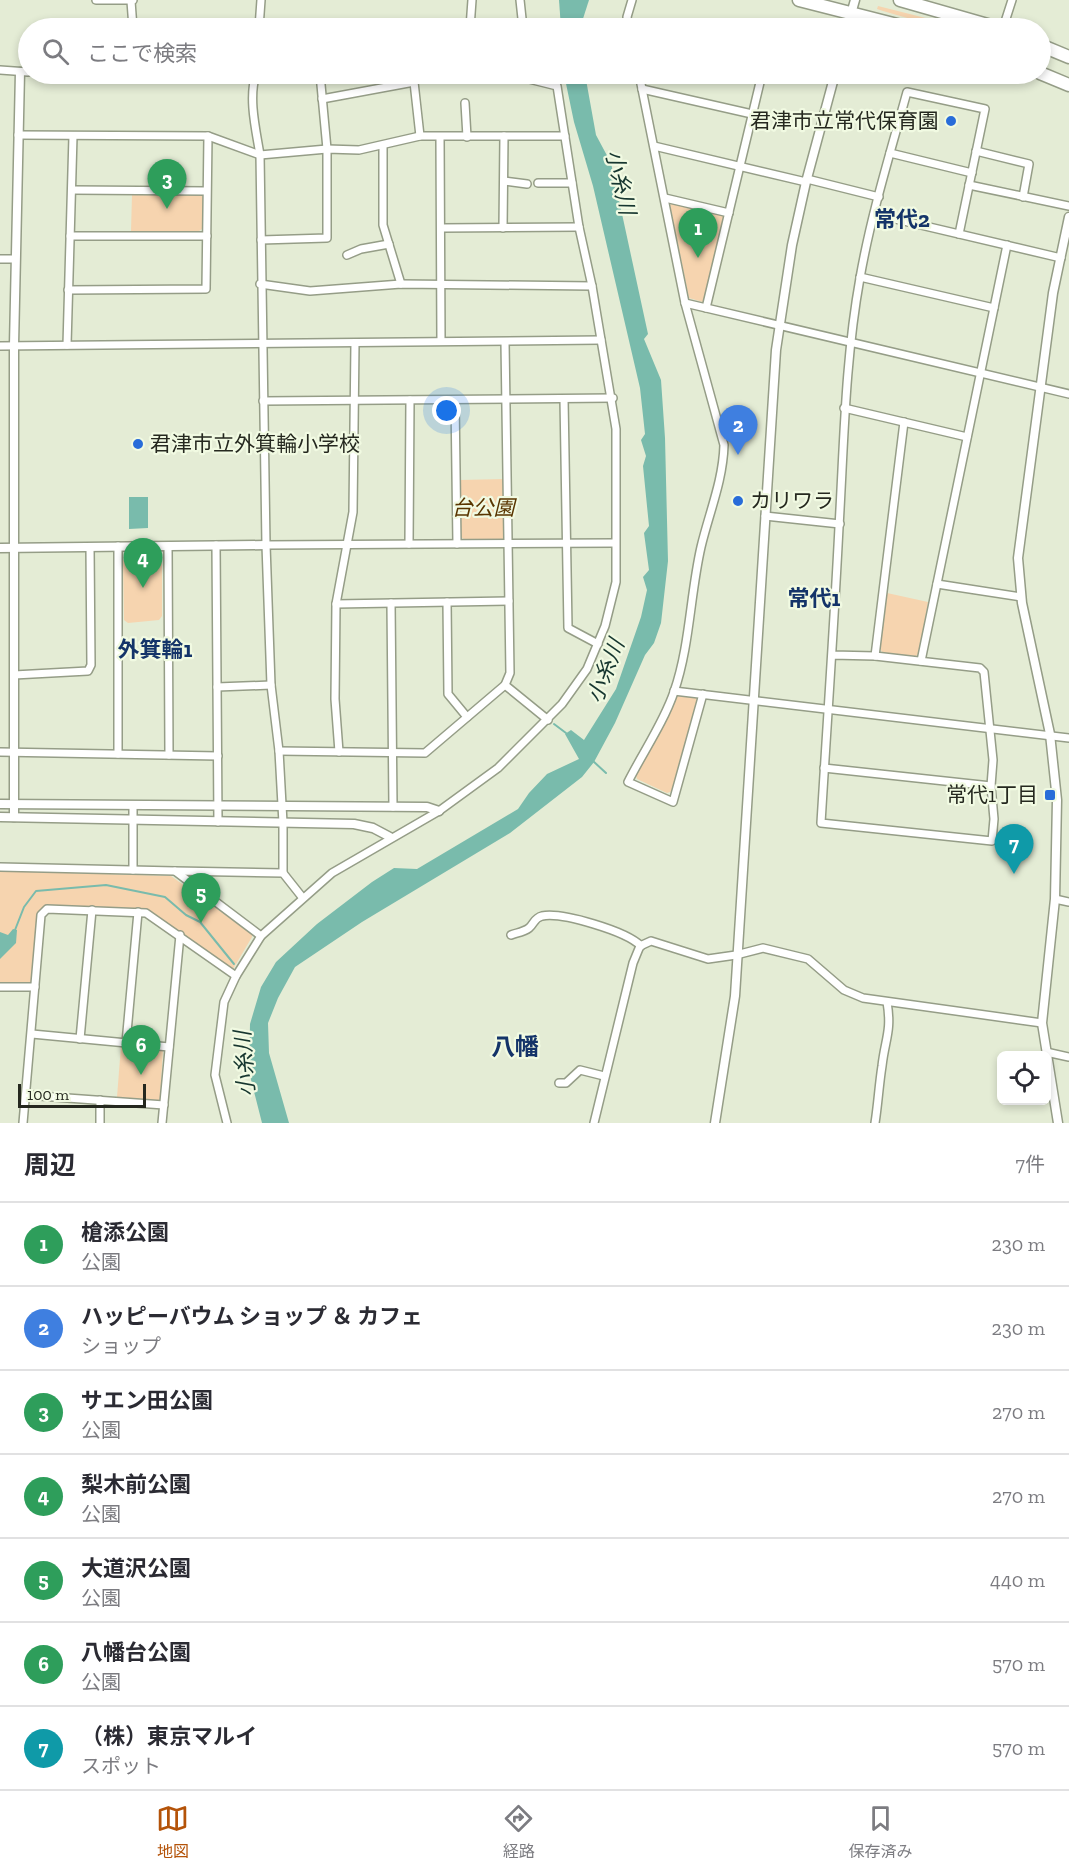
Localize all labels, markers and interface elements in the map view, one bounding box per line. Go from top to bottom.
search box [18,18,1051,84]
icon: search [39,35,72,68]
text: ここで検索 [87,40,197,67]
place label: 君津市立常代保育園 [750,108,939,133]
marker: 君津市立常代保育園 [944,114,958,128]
water label: 小糸川 [600,147,642,219]
pin: 3 [148,160,186,209]
district label: 常代2 [874,206,930,233]
pin: 1 [678,208,718,258]
your location [432,396,461,425]
pin: 2 [718,406,758,455]
place label: 君津市立外箕輪小学校 [150,431,360,456]
marker: 君津市立外箕輪小学校 [131,437,145,451]
place label: カリワラ [750,488,834,513]
marker: カリワラ [731,494,745,508]
park label: 台公園 [452,495,517,520]
pin: 4 [124,538,162,588]
district label: 常代1 [788,585,841,612]
water label: 小糸川 [581,634,631,707]
district label: 外箕輪1 [118,636,193,663]
place label: 常代1丁目 [946,782,1038,807]
marker: 常代1丁目 [1043,788,1057,802]
pin: 7 [994,824,1034,874]
pin: 5 [182,874,220,923]
pin: 6 [122,1026,160,1075]
water label: 小糸川 [229,1028,260,1098]
district label: 八幡 [491,1032,539,1061]
map controls [997,1051,1051,1105]
button: locate [997,1051,1051,1105]
scale bar [18,1081,146,1108]
text: 100 m [27,1085,69,1104]
text: 周辺 [24,1149,76,1181]
text: 7件 [1016,1152,1045,1176]
text: 槍添公園 [81,1219,169,1246]
text: 1 [39,1232,48,1256]
text: 230 m [992,1232,1045,1256]
text: 公園 [81,1250,121,1274]
text: ハッピーバウム ショップ ＆ カフェ [81,1303,423,1330]
text: 2 [38,1316,49,1340]
text: 230 m [992,1316,1045,1340]
text: ショップ [81,1334,161,1358]
text: サエン田公園 [81,1387,213,1414]
text: 3 [38,1400,49,1424]
text: 270 m [992,1400,1045,1424]
text: 公園 [81,1418,121,1442]
text: 梨木前公園 [81,1471,191,1498]
text: 4 [38,1484,49,1508]
text: 270 m [992,1484,1045,1508]
text: 公園 [81,1502,121,1526]
text: 大道沢公園 [81,1555,191,1582]
text: 5 [38,1568,49,1592]
text: 440 m [990,1568,1045,1592]
text: 公園 [81,1586,121,1610]
text: 八幡台公園 [81,1639,191,1666]
text: 6 [38,1652,49,1676]
text: 570 m [992,1652,1045,1676]
text: 公園 [81,1670,121,1694]
text: （株）東京マルイ [81,1723,257,1750]
text: 7 [39,1736,48,1760]
text: 570 m [992,1736,1045,1760]
text: スポット [81,1754,161,1778]
tab: 地図 [156,1802,189,1862]
tab: 経路 [502,1802,535,1862]
tab: 保存済み [848,1802,912,1862]

